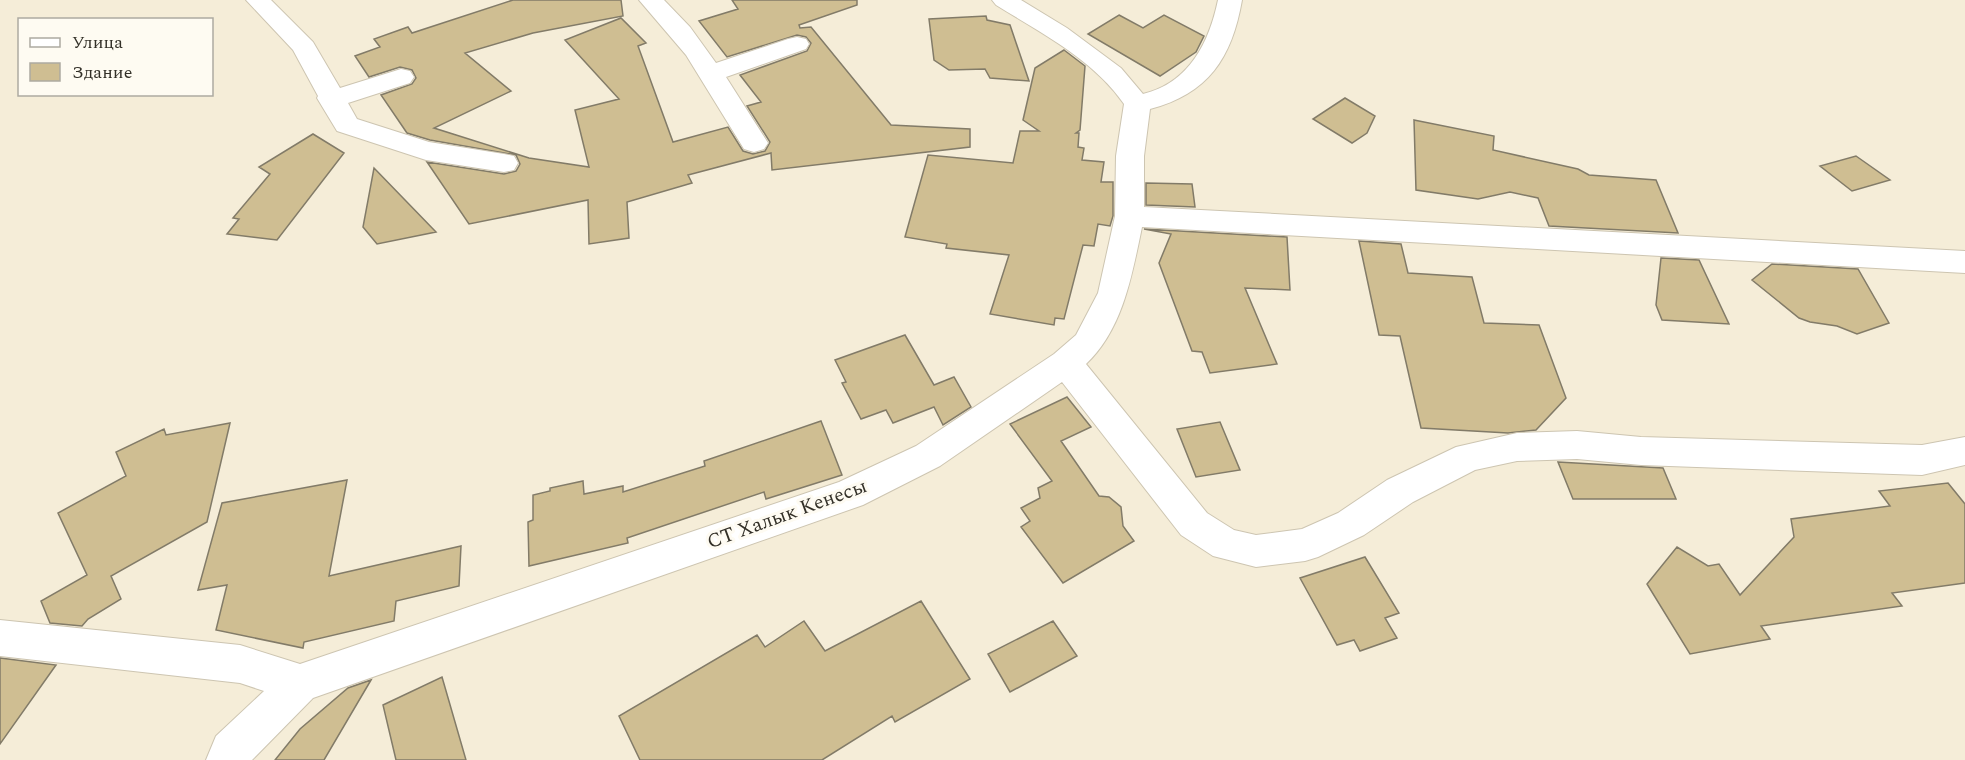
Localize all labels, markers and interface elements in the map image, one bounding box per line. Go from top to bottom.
legend [18,18,213,96]
text: Улица [72,29,123,56]
text: Здание [72,59,132,86]
street label: СТ Халык Кенесы [703,471,871,557]

